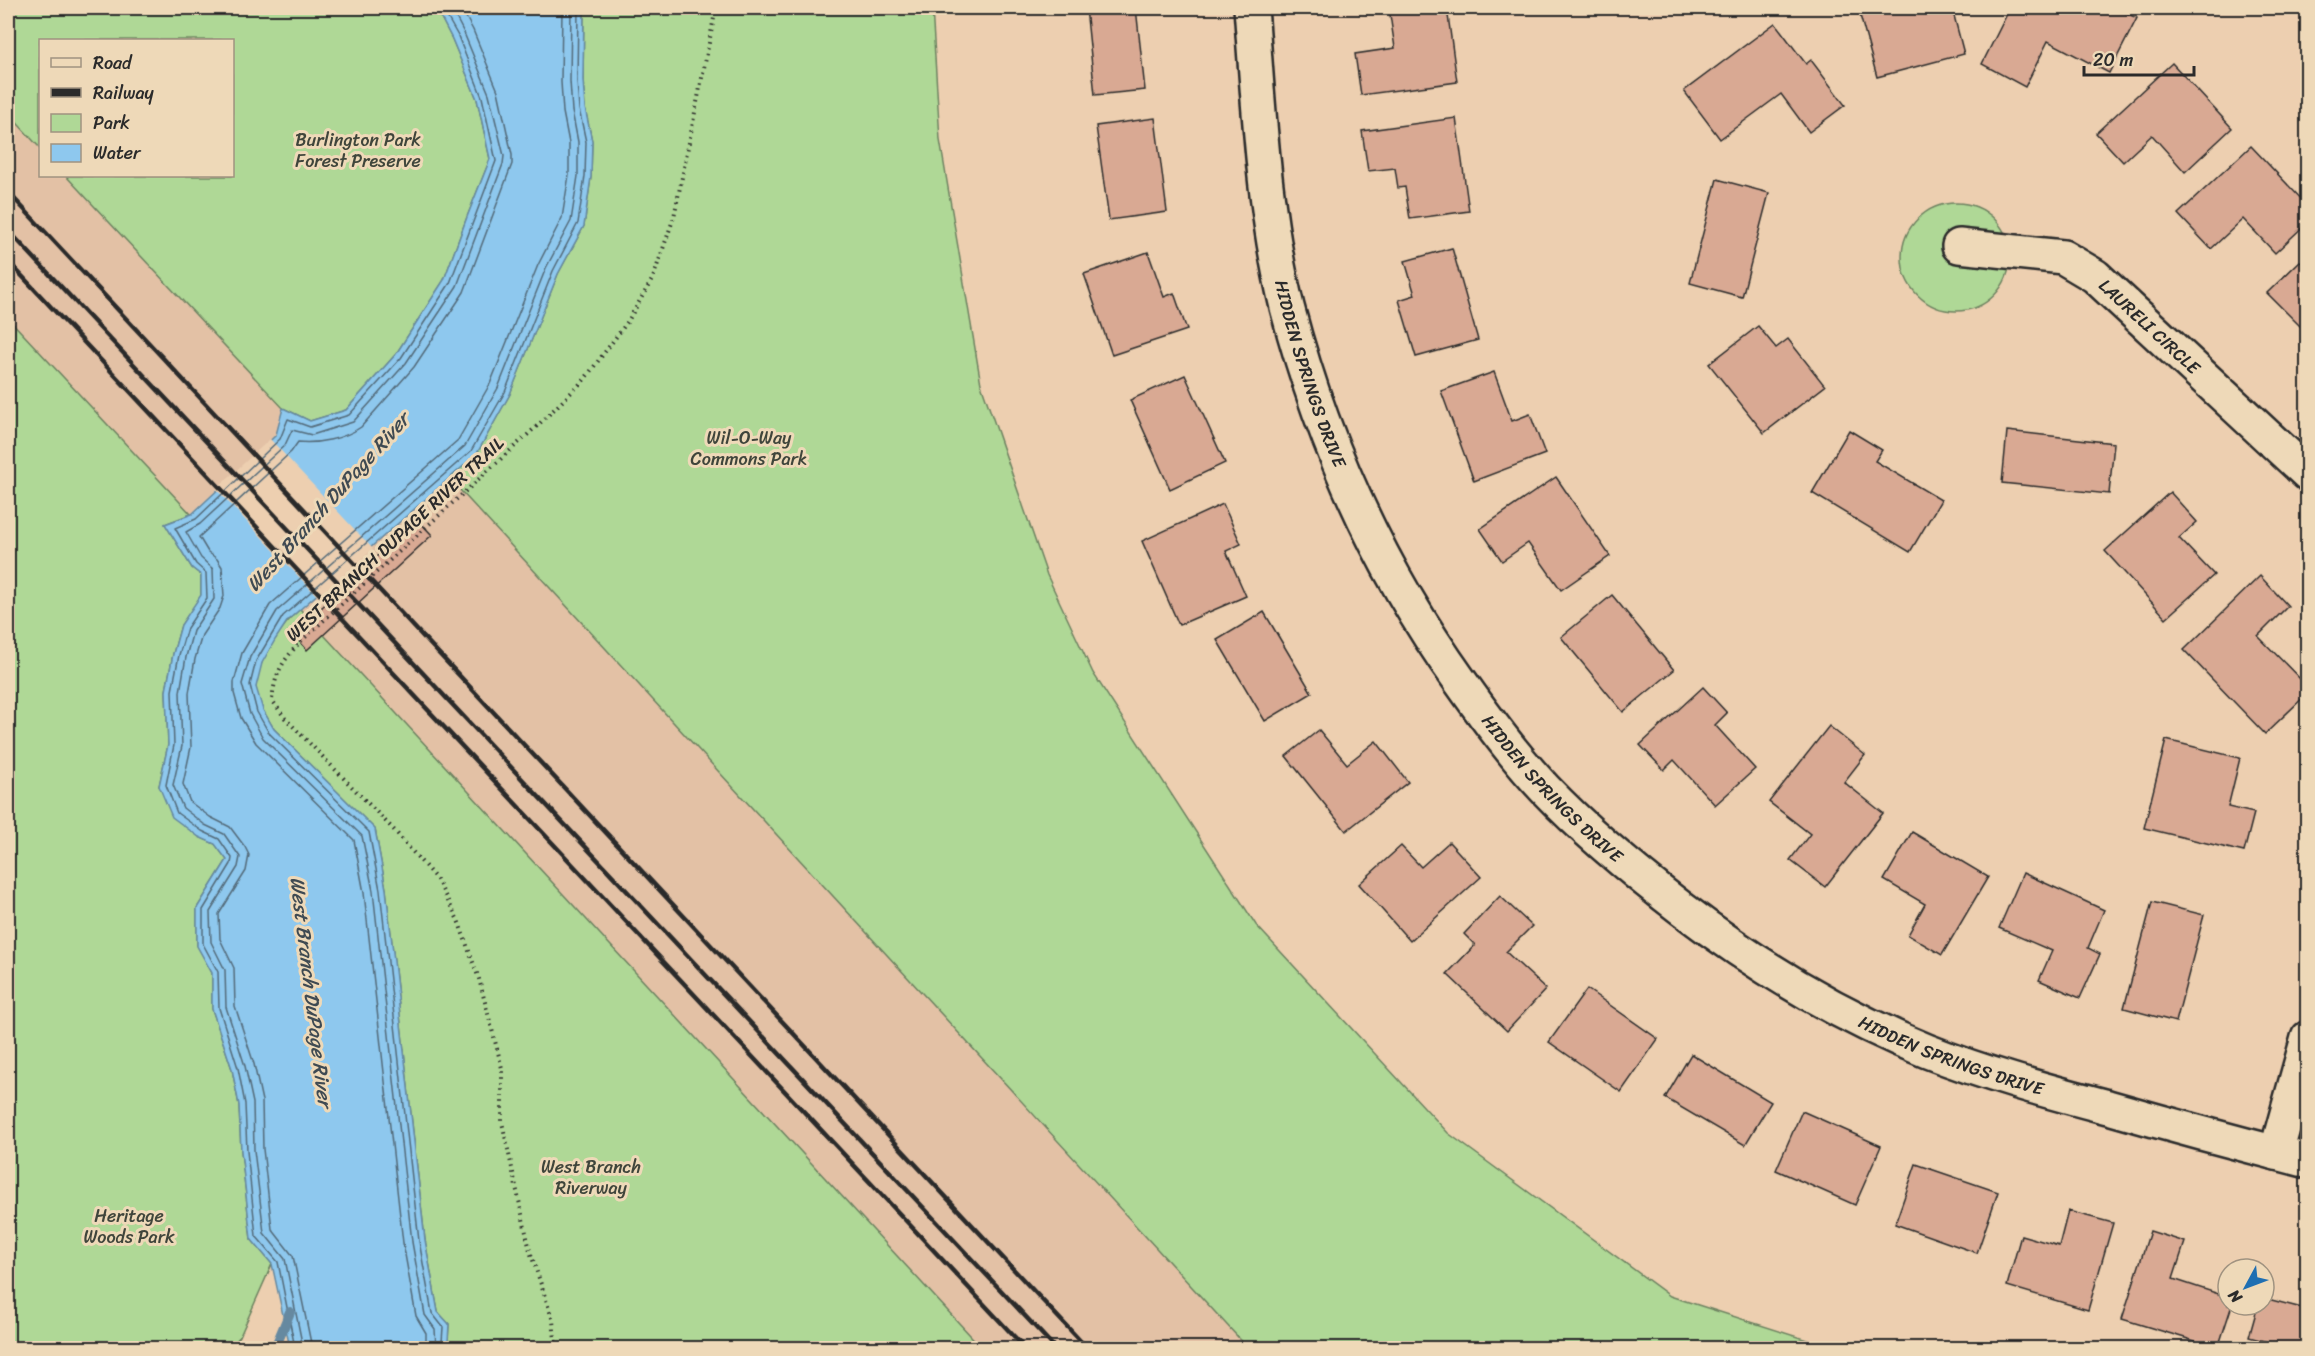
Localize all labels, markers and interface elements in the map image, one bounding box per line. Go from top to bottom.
legend [39,39,234,177]
scale bar [2084,39,2194,77]
text: 20 m [2093,44,2133,76]
text: Road [93,47,133,79]
text: Railway [93,77,155,109]
text: Park [93,107,130,139]
park label: Burlington Park Forest Preserve [295,124,421,177]
text: Water [93,137,142,169]
street label: LAURELI CIRCLE [2091,271,2209,383]
street label: HIDDEN SPRINGS DRIVE [1265,277,1356,474]
water label: West Branch DuPage River [238,401,421,600]
park label: Wil-O-Way Commons Park [691,422,807,475]
street label: WEST BRANCH DUPAGE RIVER TRAIL [278,428,512,650]
street label: HIDDEN SPRINGS DRIVE [1473,707,1631,872]
water label: West Branch DuPage River [280,875,343,1113]
street label: HIDDEN SPRINGS DRIVE [1853,1006,2048,1105]
park label: West Branch Riverway [541,1151,641,1204]
park label: Heritage Woods Park [83,1200,175,1253]
north arrow [2216,1257,2276,1317]
text: N [2220,1282,2250,1311]

